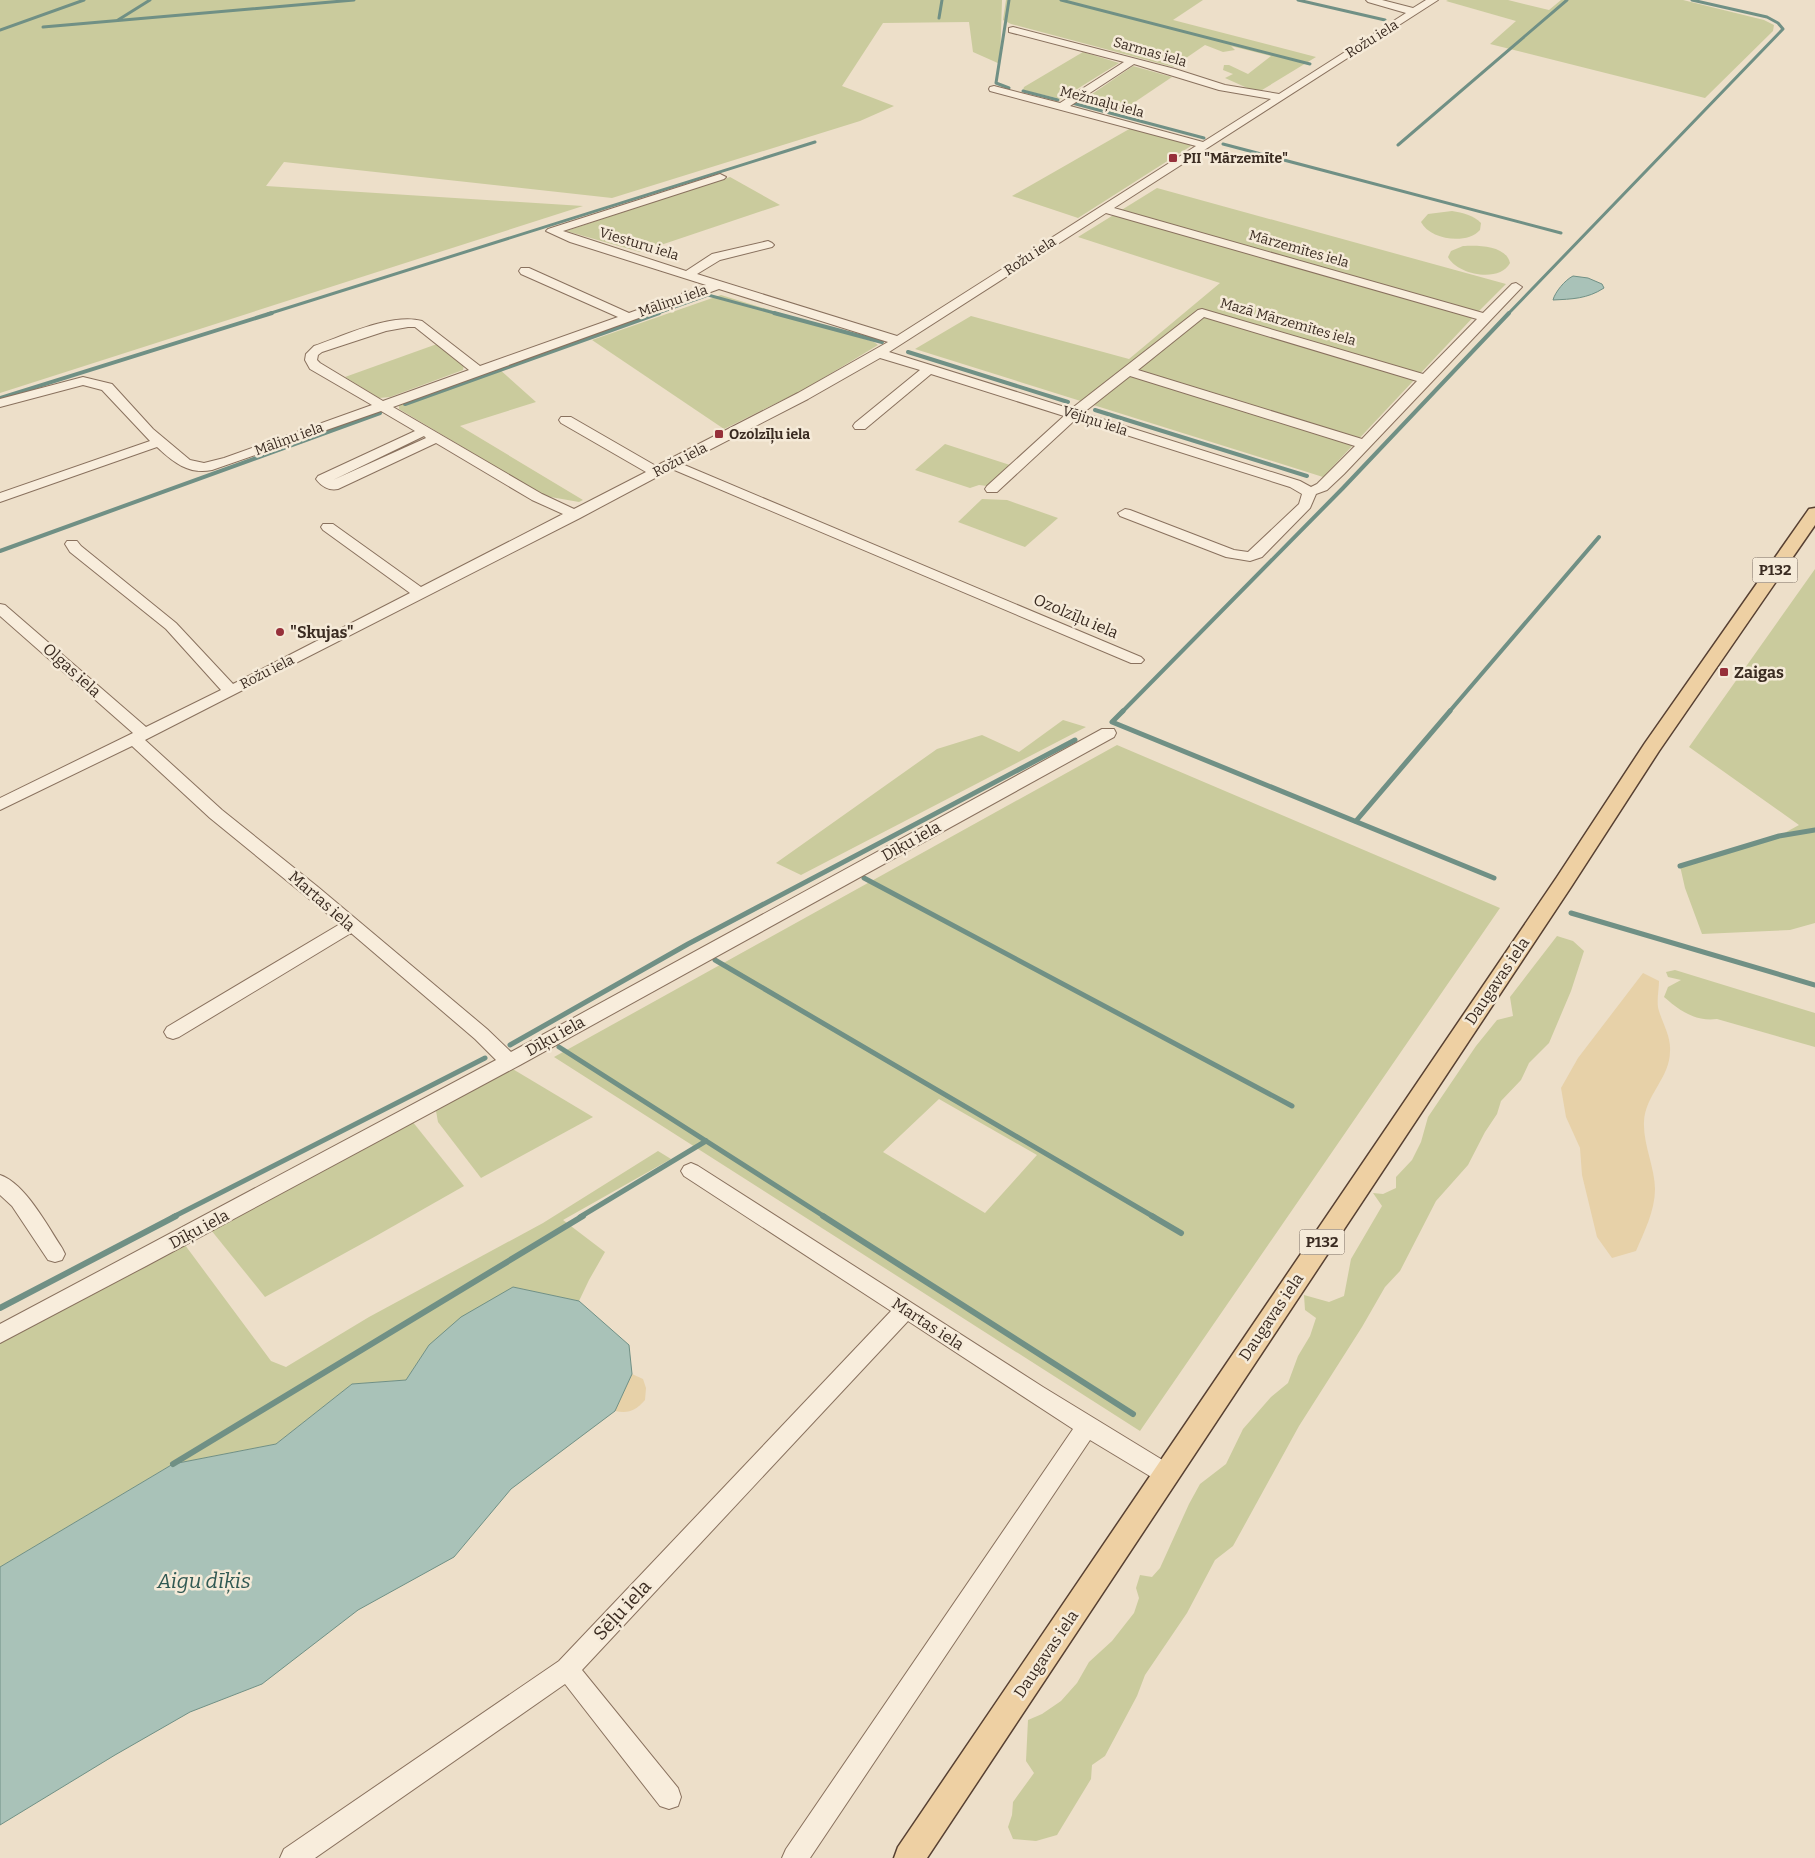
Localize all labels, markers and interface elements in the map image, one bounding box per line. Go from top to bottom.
street label: Rožu iela [1343,16,1402,62]
street label: Sarmas iela [1111,33,1189,71]
street label: Mežmaļu iela [1058,83,1146,122]
place label: PII "Mārzemīte" [1183,150,1288,167]
marker: PII "Mārzemīte" [1167,152,1179,164]
street label: Viesturu iela [597,224,681,264]
street label: Mārzemītes iela [1247,227,1351,272]
street label: Rožu iela [1001,233,1059,279]
street label: Māliņu iela [636,281,710,322]
street label: Mazā Mārzemītes iela [1218,294,1358,350]
street label: Vējiņu iela [1060,402,1130,441]
street label: Māliņu iela [252,419,326,460]
place label: Ozolzīļu iela [729,426,810,444]
marker: Ozolzīļu iela [713,428,725,440]
street label: Rožu iela [650,439,710,481]
road number: P132 [1752,558,1798,582]
street label: Ozolzīļu iela [1030,590,1121,643]
place label: "Skujas" [290,623,354,642]
marker: "Skujas" [274,626,286,638]
street label: Olgas iela [39,639,105,701]
street label: Rožu iela [237,651,297,693]
place label: Zaigas [1734,663,1784,682]
marker: Zaigas [1718,666,1730,678]
street label: Dīķu iela [878,817,945,866]
street label: Martas iela [285,867,359,935]
street label: Daugavas iela [1461,933,1533,1028]
street label: Dīķu iela [522,1012,589,1061]
street label: Dīķu iela [166,1205,233,1253]
road number: P132 [1300,1230,1344,1254]
street label: Daugavas iela [1235,1269,1307,1364]
street label: Martas iela [889,1294,968,1354]
water label: Aigu dīķis [156,1568,251,1594]
street label: Sēļu iela [588,1575,657,1646]
street label: Daugavas iela [1010,1606,1082,1701]

